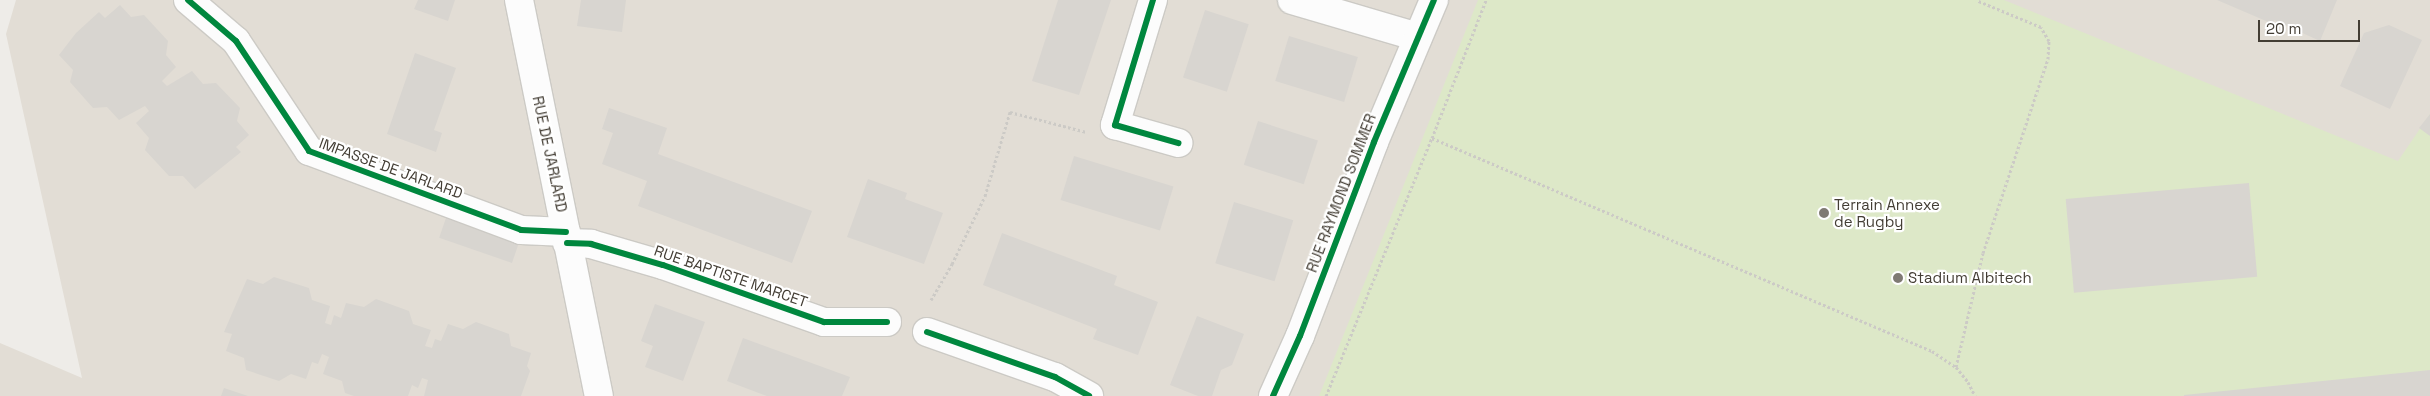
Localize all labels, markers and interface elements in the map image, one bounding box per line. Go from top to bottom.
scale bar [2260,10,2362,42]
text: 20 m [2266,19,2301,38]
street label: RUE DE JARLARD [529,94,571,214]
street label: RUE RAYMOND SOMMER [1302,111,1380,275]
street label: IMPASSE DE JARLARD [317,134,465,202]
place label: Terrain Annexe de Rugby [1834,195,1940,230]
marker: Terrain Annexe de Rugby [1818,207,1830,219]
street label: RUE BAPTISTE MARCET [652,241,810,311]
place label: Stadium Albitech [1908,269,2032,287]
marker: Stadium Albitech [1892,272,1904,284]

